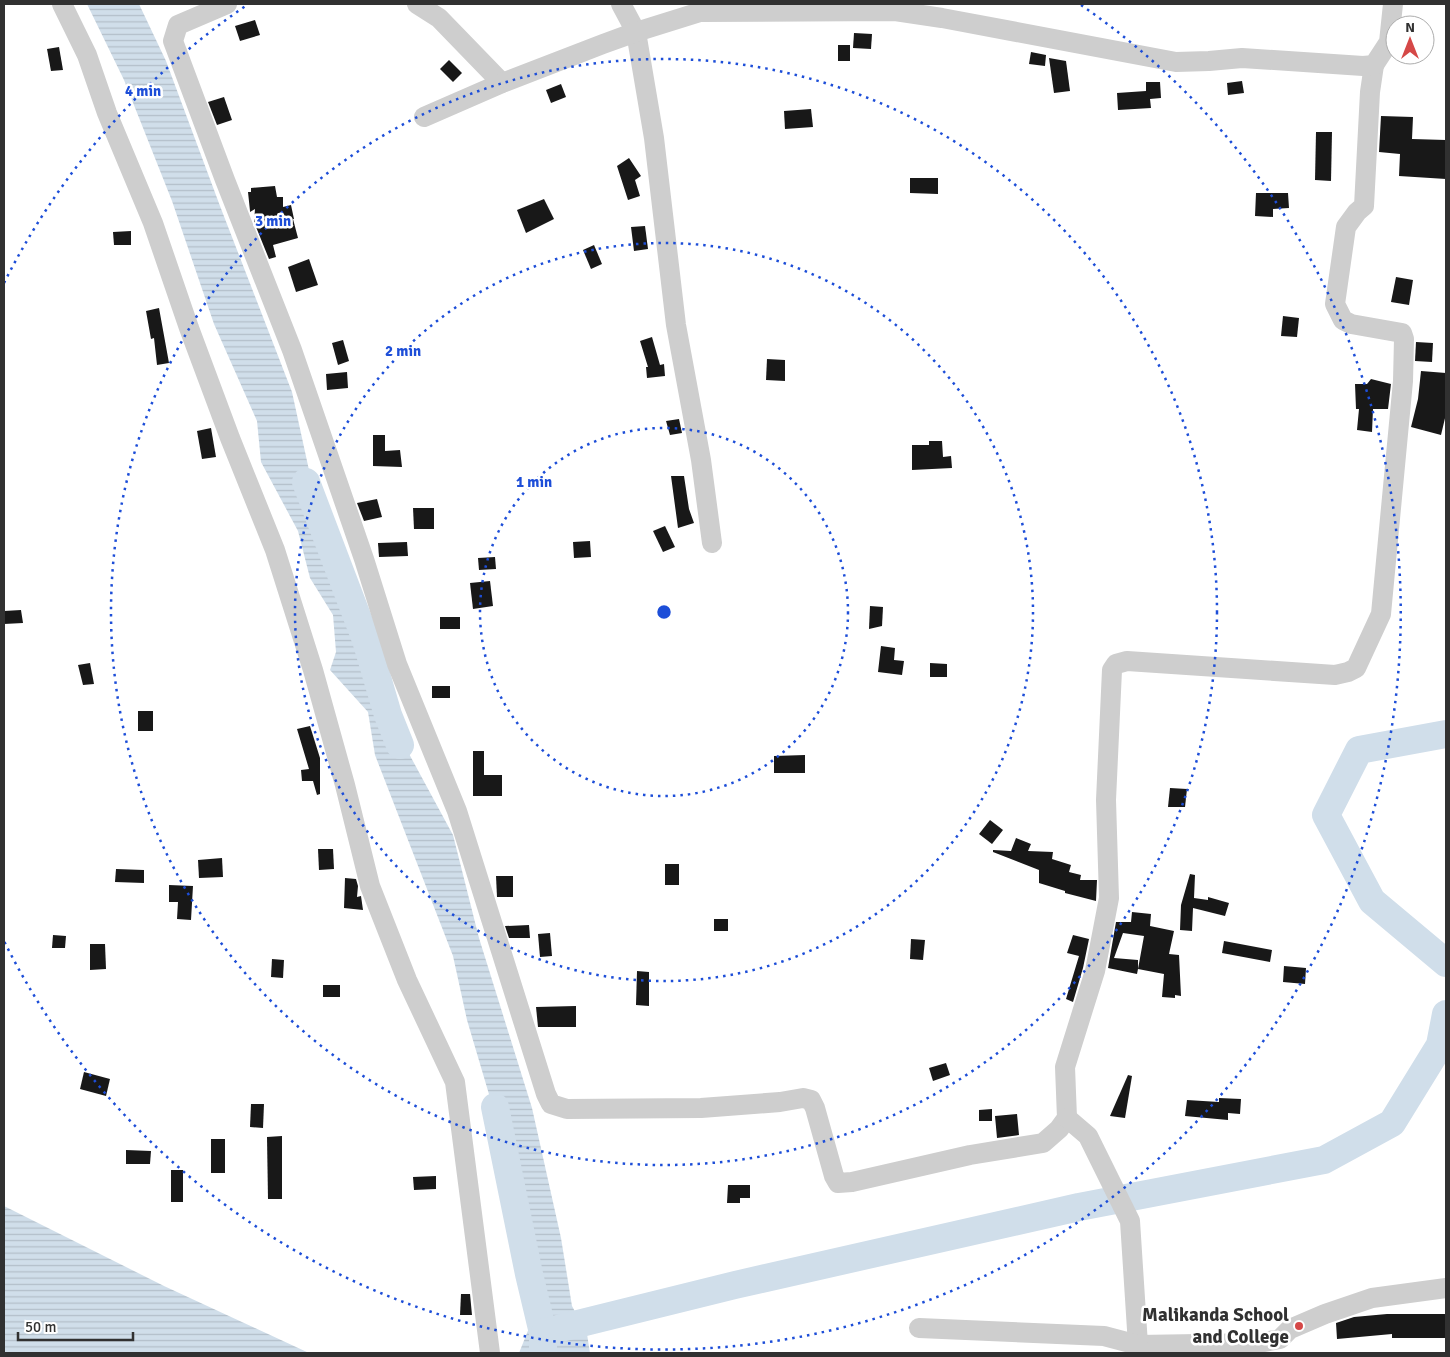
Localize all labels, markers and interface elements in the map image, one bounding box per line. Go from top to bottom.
north arrow [1385,15,1435,65]
text: N [1405,19,1415,36]
text: 4 min [125,82,161,100]
text: 3 min [255,212,291,230]
text: 2 min [385,342,421,360]
text: 1 min [516,473,552,491]
centre of rings [655,603,673,621]
place label: Malikanda School and College [1142,1303,1289,1349]
scale bar [18,1310,132,1342]
text: 50 m [25,1318,56,1336]
marker: Malikanda School and College [1293,1320,1305,1332]

